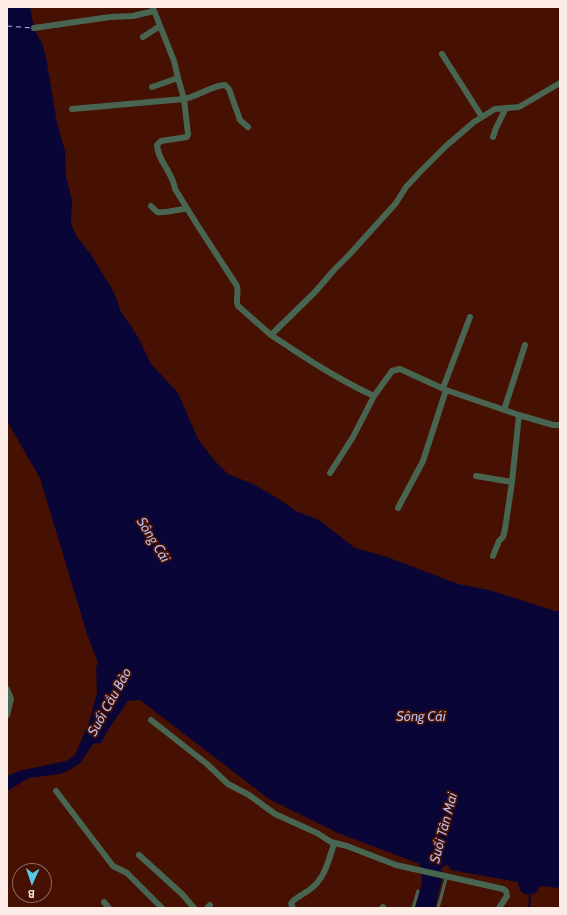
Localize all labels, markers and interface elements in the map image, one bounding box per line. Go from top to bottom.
water label: Sông Cái [133,514,173,566]
water label: Suối Cầu Bào [84,665,136,739]
water label: Sông Cái [396,709,446,725]
water label: Suối Tân Mai [427,791,461,865]
north arrow [12,863,52,903]
text: B [28,887,35,901]

